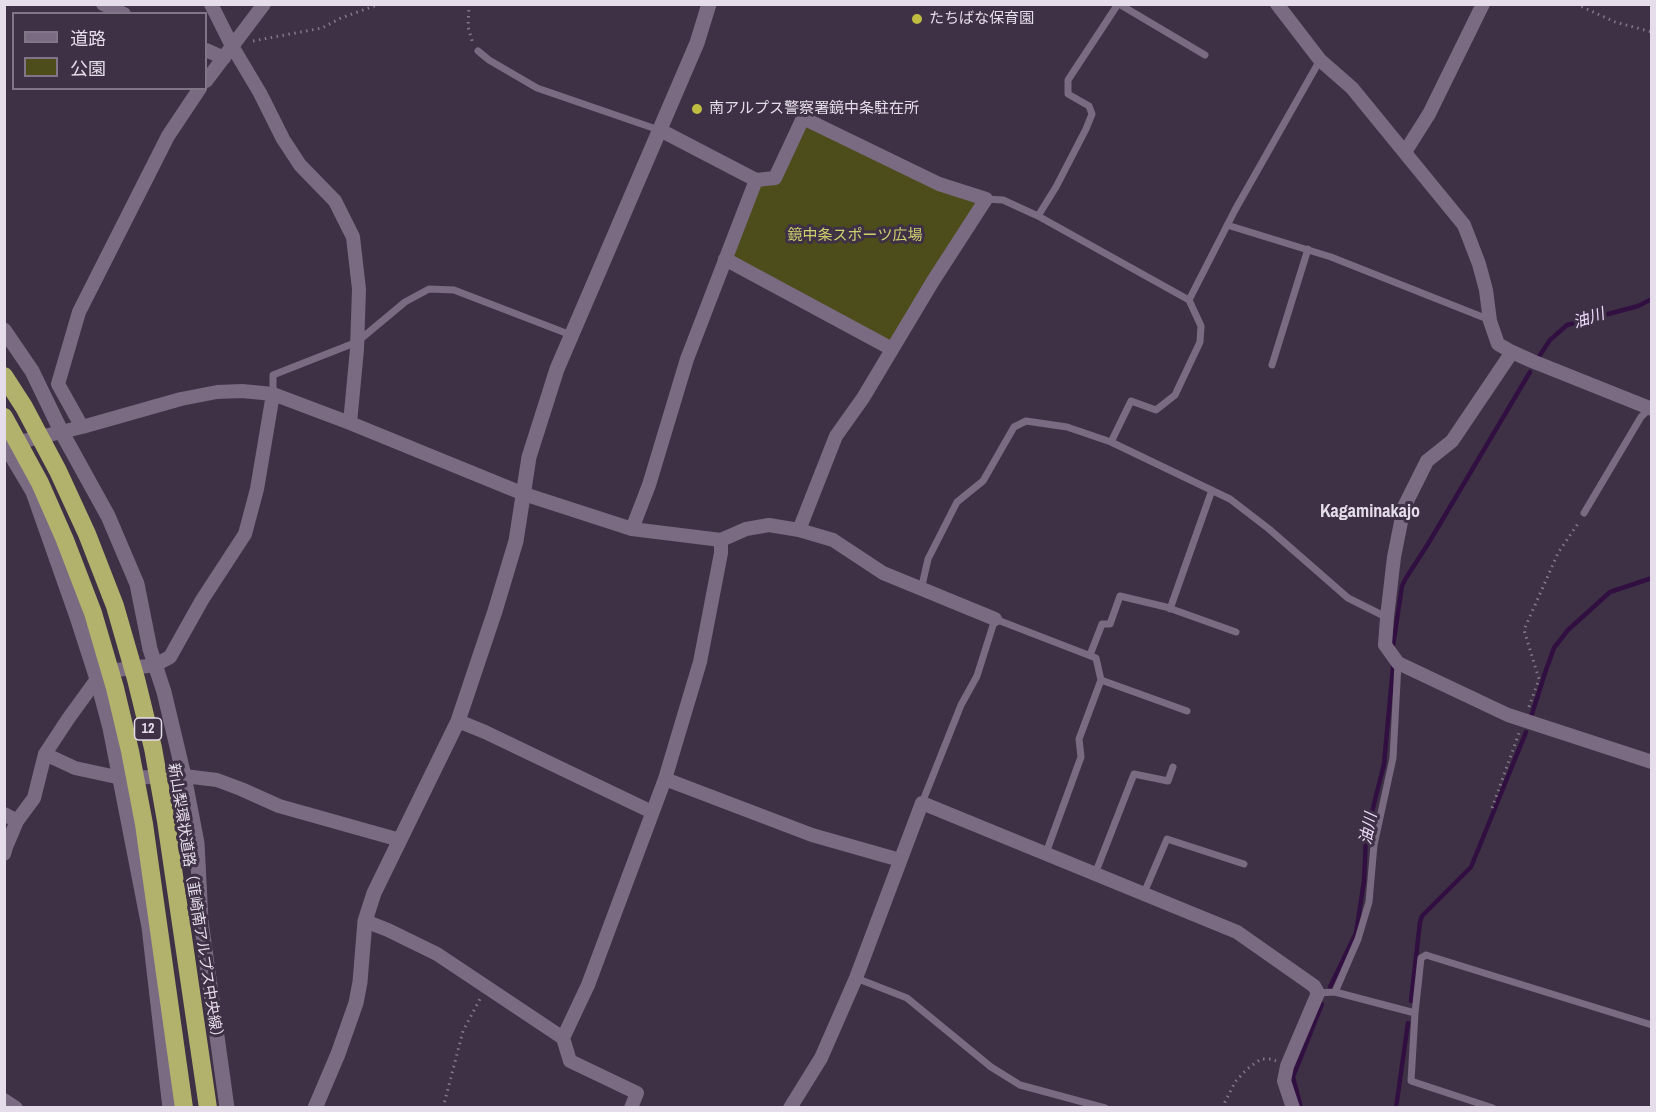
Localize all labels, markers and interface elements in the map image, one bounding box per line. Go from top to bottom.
place label: たちばな保育園 [929,10,1034,28]
legend [12,12,207,90]
marker: たちばな保育園 [910,12,924,26]
text: 道路 [70,26,106,51]
text: 公園 [70,56,106,81]
place label: 南アルプス警察署鏡中条駐在所 [709,100,919,118]
marker: 南アルプス警察署鏡中条駐在所 [690,102,704,116]
park label: 鏡中条スポーツ広場 [788,227,922,245]
water label: 油川 [1571,305,1607,333]
district label: Kagaminakajo [1320,501,1420,523]
road number: 12 [134,718,162,740]
street label: 新山梨環状道路（韮崎南アルプス中央線） [164,762,226,1046]
water label: 油川 [1357,811,1381,847]

